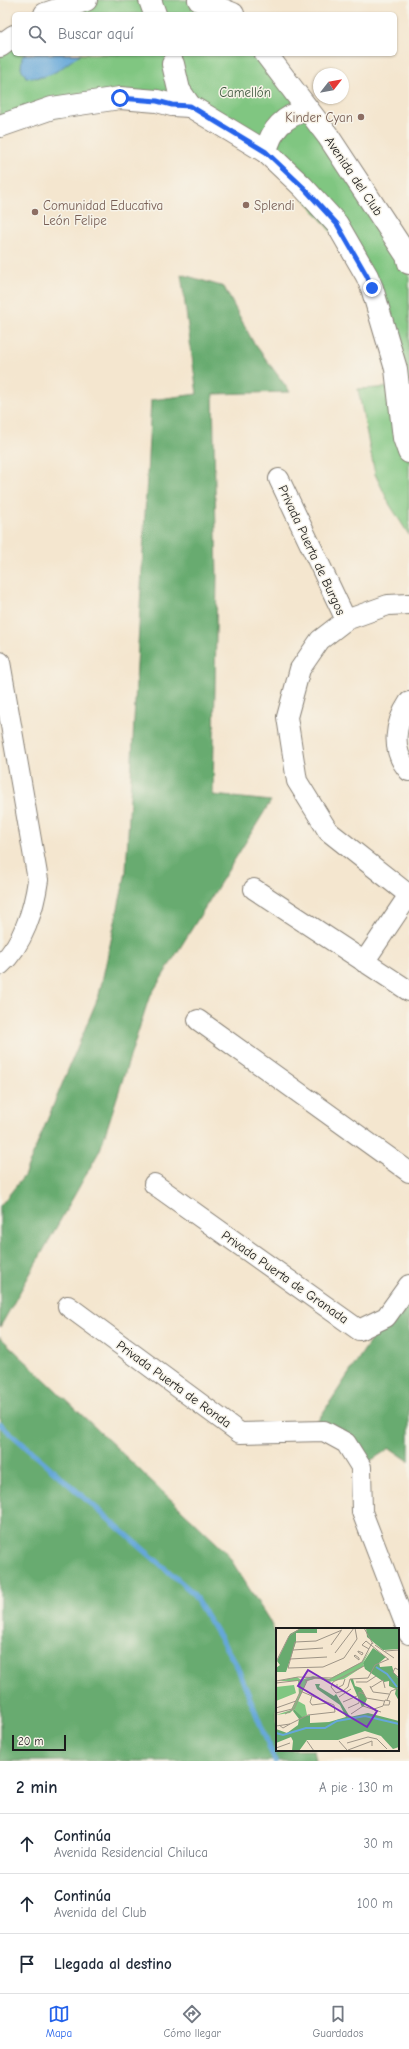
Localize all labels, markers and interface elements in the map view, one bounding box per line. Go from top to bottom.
search box [12,12,397,56]
icon: search [26,23,48,45]
text: Buscar aquí [58,25,134,43]
north arrow [313,68,349,104]
park label: Camellón [219,85,271,100]
route start [111,89,129,107]
place label: Kinder Cyan [285,110,353,125]
marker: Kinder Cyan [356,112,366,122]
street label: Avenida del Club [322,134,386,219]
place label: Comunidad Educativa León Felipe [43,198,163,228]
place label: Splendi [254,198,294,213]
marker: Splendi [241,200,251,210]
marker: Comunidad Educativa León Felipe [30,207,40,217]
route end [363,279,381,297]
street label: Privada Puerta de Burgos [275,483,349,617]
street label: Privada Puerta de Granada [219,1227,351,1327]
street label: Privada Puerta de Ronda [114,1337,234,1431]
inset map [276,1628,399,1751]
scale bar [12,1733,66,1752]
text: 20 m [18,1735,43,1748]
text: 2 min [16,1778,57,1797]
text: A pie · 130 m [319,1780,393,1795]
text: Continúa [54,1827,111,1845]
icon: ahead [16,1833,38,1855]
text: 30 m [363,1836,393,1851]
text: Avenida Residencial Chiluca [54,1845,208,1860]
text: Continúa [54,1887,111,1905]
icon: ahead [16,1893,38,1915]
text: 100 m [357,1896,393,1911]
text: Avenida del Club [54,1905,146,1920]
icon: arrive [16,1953,38,1975]
text: Llegada al destino [54,1955,172,1973]
tab: Mapa [46,2003,72,2040]
tab: Cómo llegar [164,2003,221,2040]
tab: Guardados [312,2003,363,2040]

